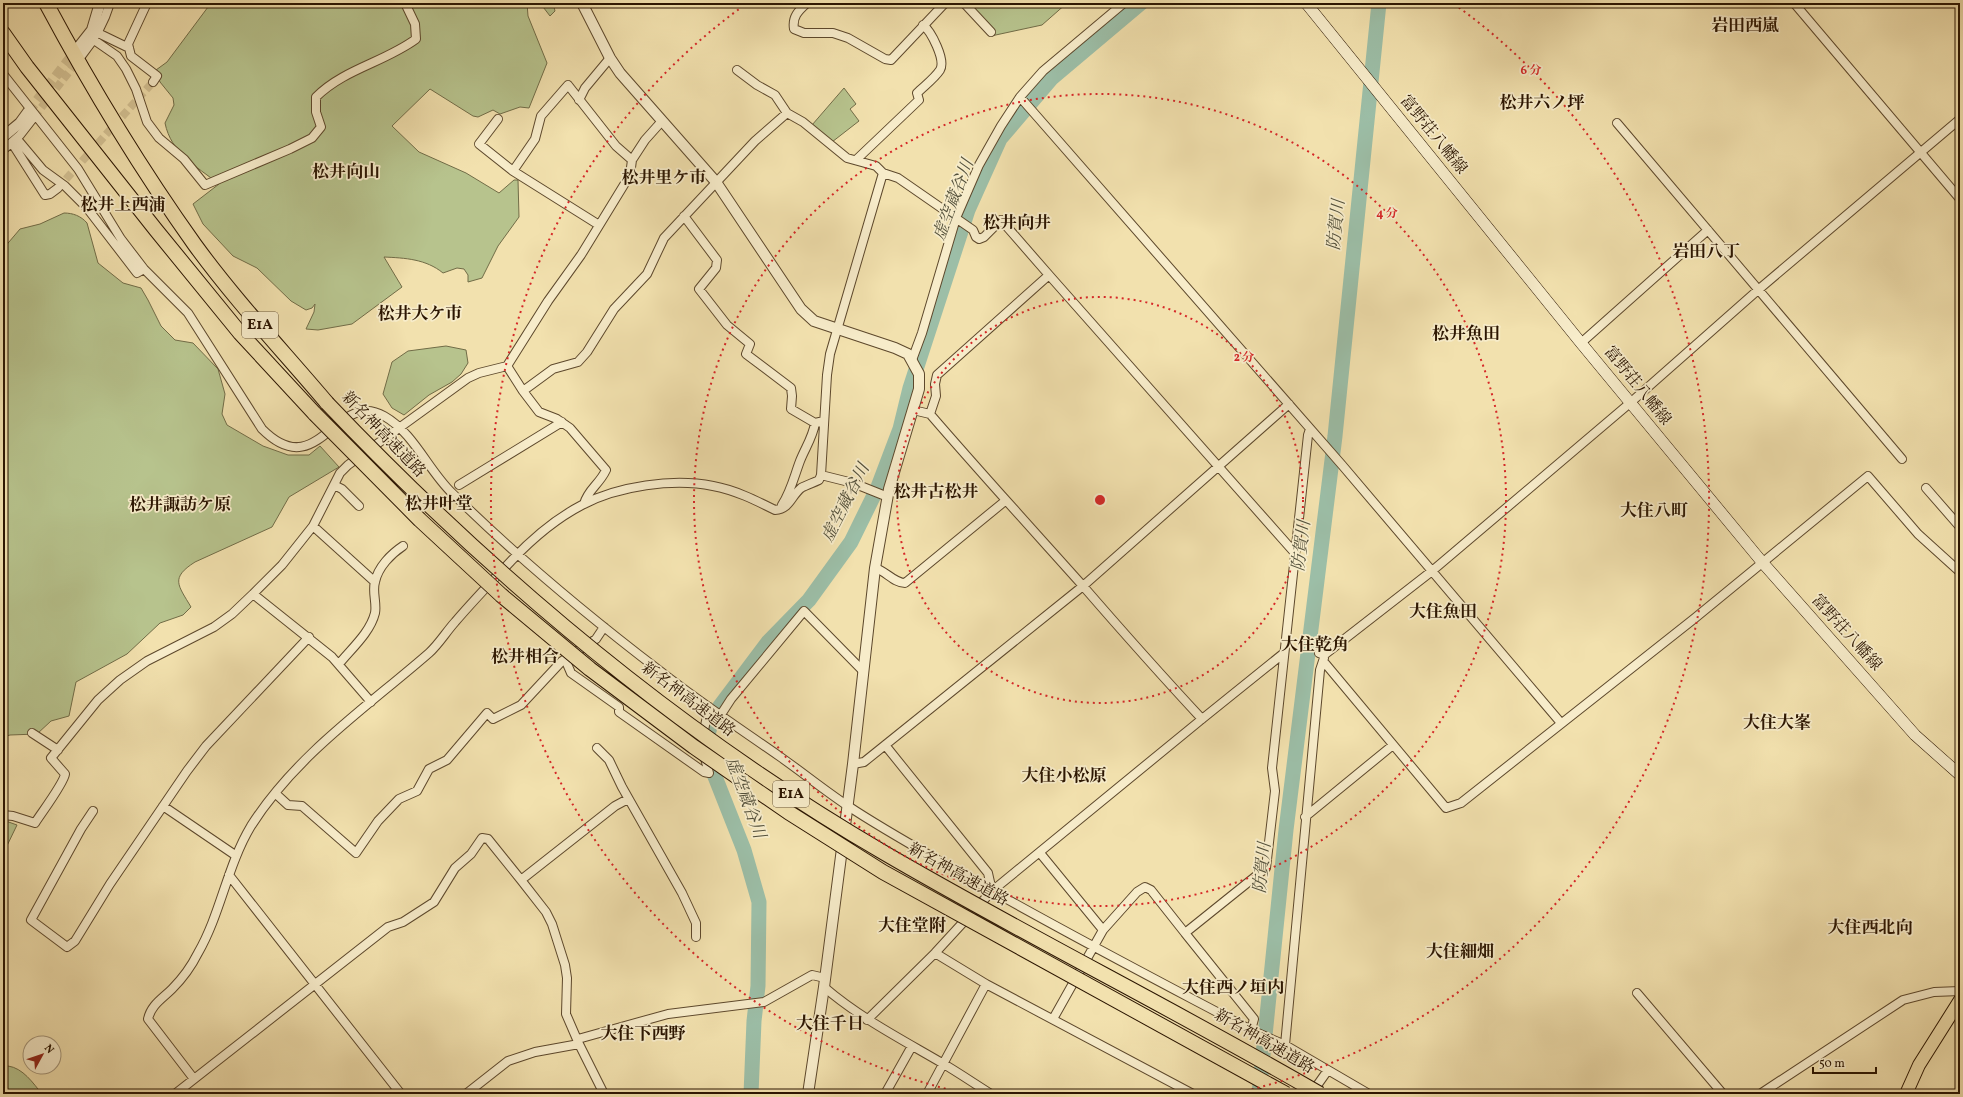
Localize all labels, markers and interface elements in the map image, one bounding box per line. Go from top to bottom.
district label: 岩田西嵐 [1711,15,1779,38]
text: 6 分 [1521,63,1542,79]
street label: 富野荘八幡線 [1394,91,1472,179]
district label: 松井六ノ坪 [1500,92,1585,115]
water label: 虚空蔵谷川 [928,154,981,244]
district label: 松井向山 [312,161,380,184]
district label: 松井里ケ市 [622,167,707,190]
district label: 松井上西浦 [81,194,166,217]
water label: 防賀川 [1323,196,1351,252]
text: 4 分 [1376,206,1398,222]
district label: 松井向井 [983,212,1051,235]
district label: 岩田八丁 [1672,241,1740,264]
district label: 松井大ケ市 [378,303,463,326]
road number: E1A [242,312,278,338]
district label: 松井魚田 [1432,323,1500,346]
street label: 富野荘八幡線 [1598,342,1676,430]
text: 2 分 [1234,350,1254,366]
street label: 新名神高速道路 [336,387,430,483]
water label: 虚空蔵谷川 [816,458,876,546]
district label: 松井古松井 [894,481,979,504]
district label: 松井叶堂 [405,493,473,516]
centre of rings [1093,493,1107,507]
district label: 松井諏訪ケ原 [129,494,231,517]
district label: 大住八町 [1620,500,1688,523]
water label: 防賀川 [1287,517,1317,573]
street label: 富野荘八幡線 [1806,590,1886,676]
district label: 大住魚田 [1409,601,1477,624]
district label: 大住乾角 [1281,634,1349,657]
district label: 松井相合 [491,646,559,669]
street label: 新名神高速道路 [637,658,739,742]
district label: 大住大峯 [1743,712,1811,735]
water label: 虚空蔵谷川 [720,754,771,844]
district label: 大住小松原 [1022,765,1107,788]
road number: E1A [773,781,809,807]
street label: 新名神高速道路 [904,838,1012,912]
water label: 防賀川 [1249,839,1277,895]
district label: 大住堂附 [878,915,946,938]
district label: 大住西北向 [1828,917,1913,940]
district label: 大住細畑 [1426,941,1494,964]
district label: 大住西ノ垣内 [1182,977,1284,1000]
street label: 新名神高速道路 [1210,1004,1318,1080]
district label: 大住千日 [796,1013,864,1036]
district label: 大住下西野 [601,1023,686,1046]
north arrow [22,1035,62,1075]
text: N [40,1042,57,1057]
scale bar [1813,1049,1876,1075]
text: 50 m [1819,1056,1845,1072]

